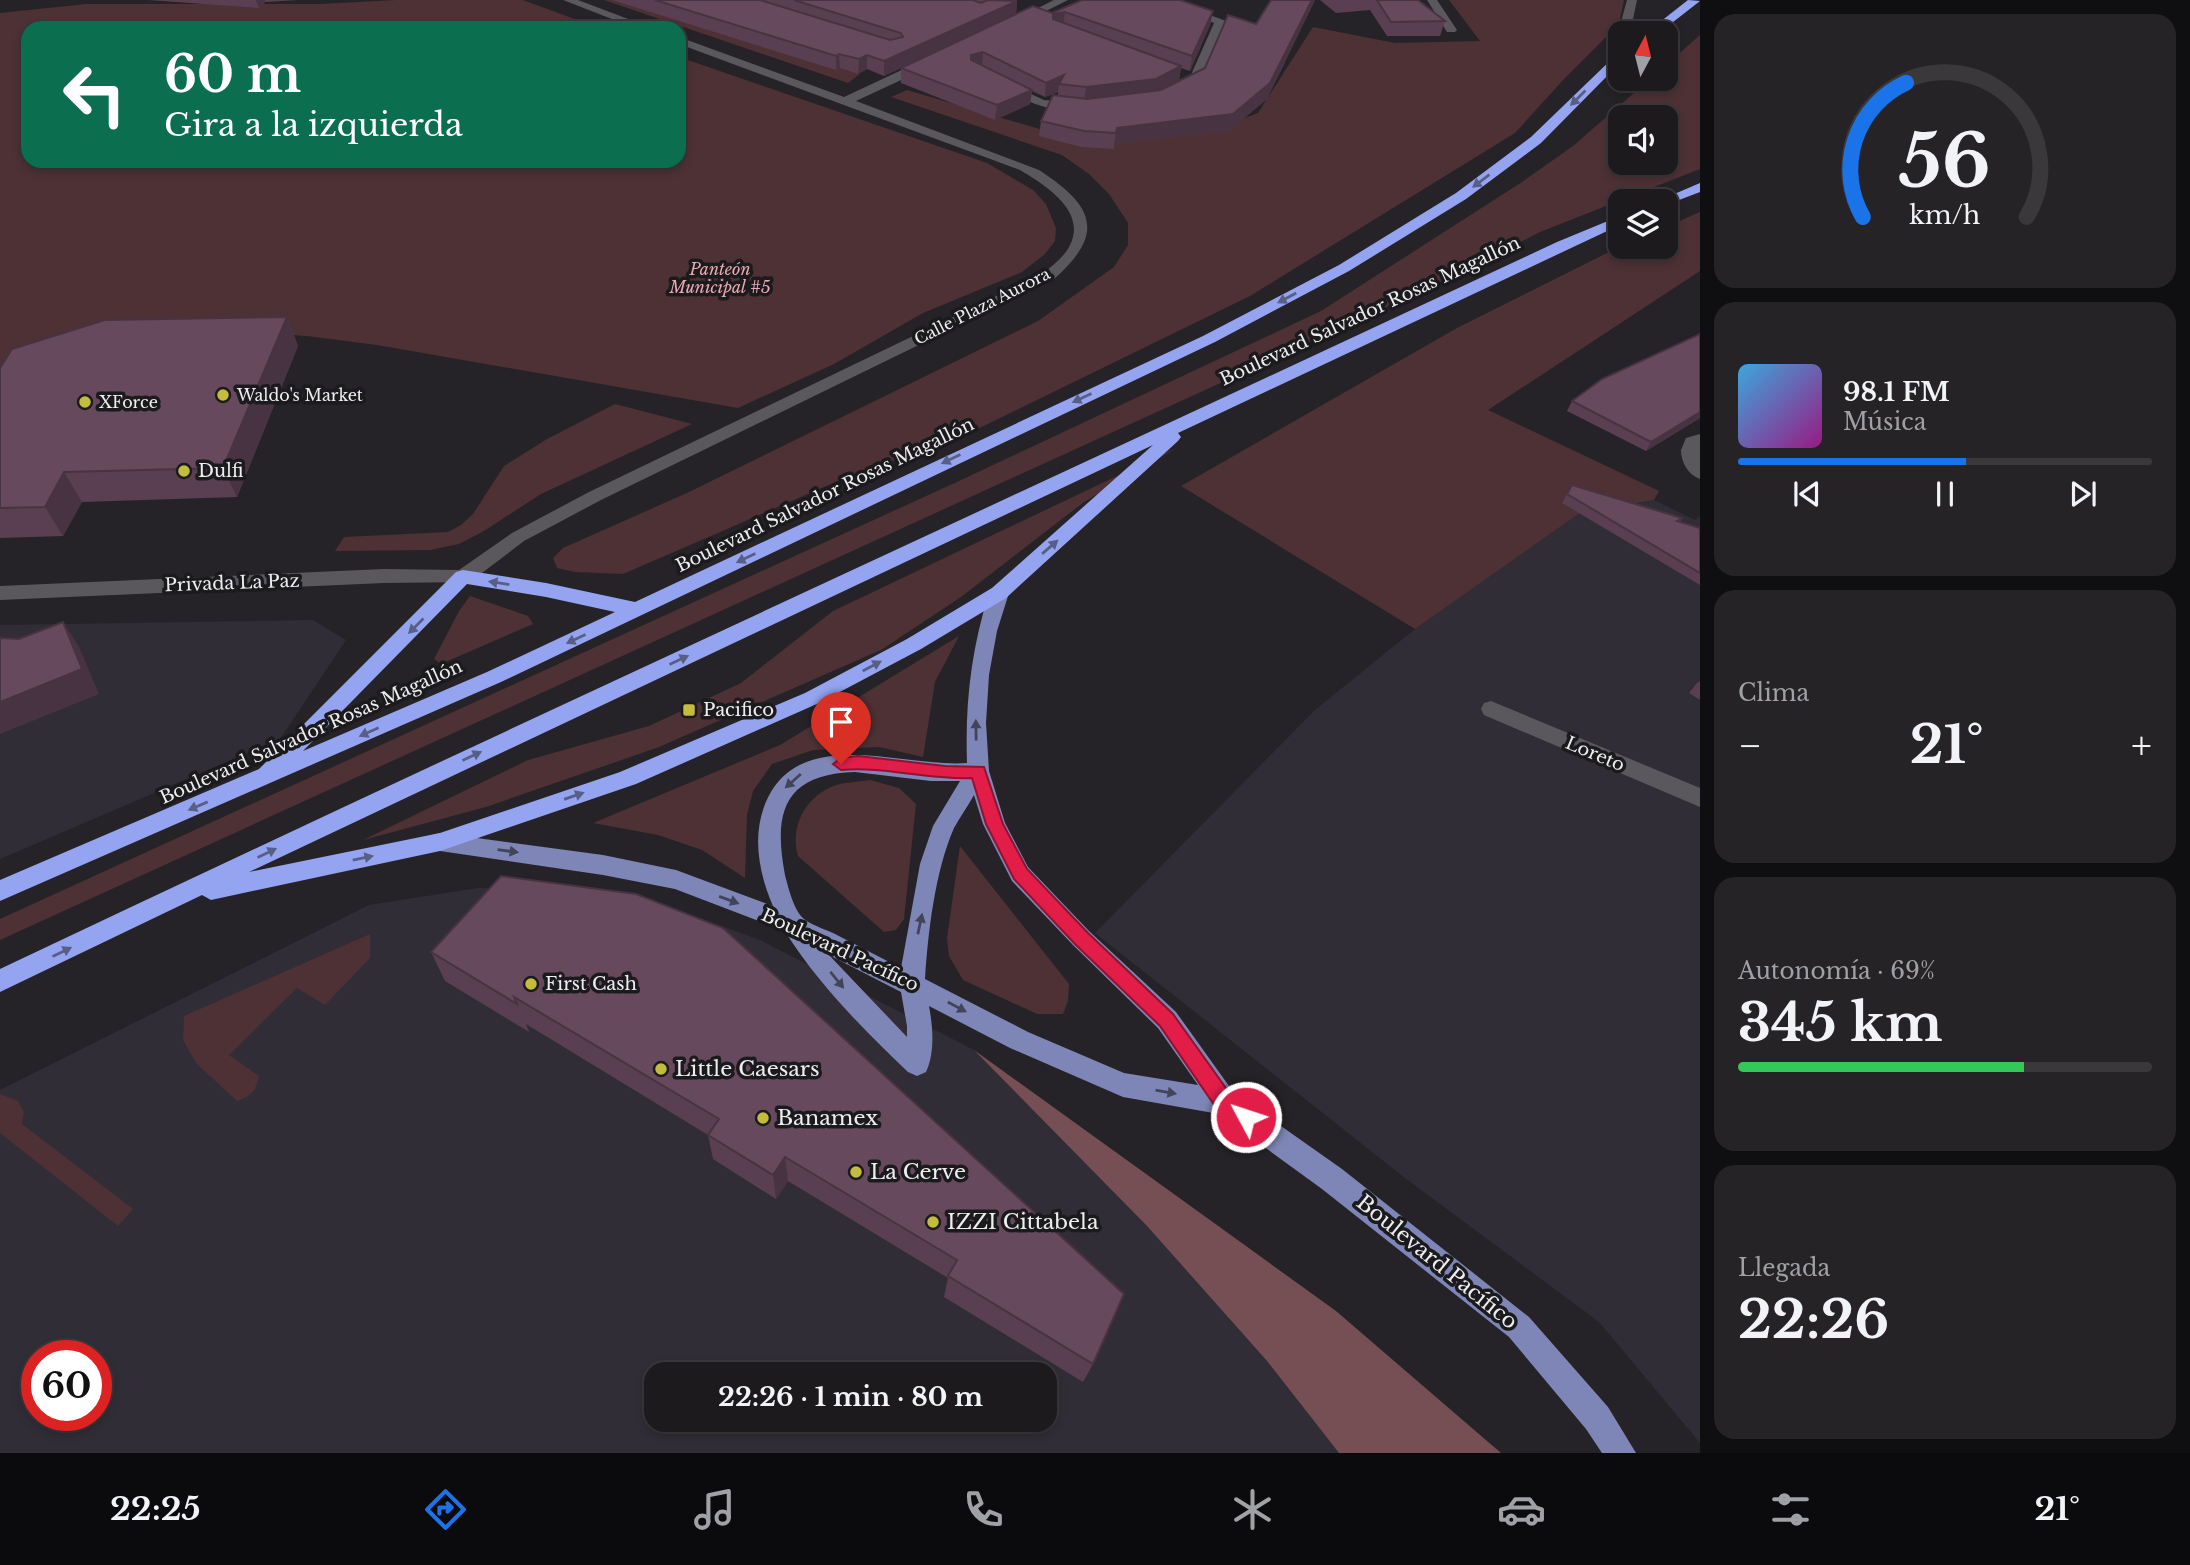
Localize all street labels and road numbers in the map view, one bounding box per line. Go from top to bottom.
street label: Boulevard Salvador Rosas Magallón [1216,232,1524,390]
street label: Calle Plaza Aurora [911,263,1053,349]
street label: Boulevard Salvador Rosas Magallón [672,413,978,577]
street label: Privada La Paz [164,570,300,596]
street label: Boulevard Salvador Rosas Magallón [156,655,466,809]
street label: Loreto [1562,732,1628,776]
street label: Boulevard Pacífico [758,904,922,996]
street label: Boulevard Pacífico [1351,1189,1523,1335]

